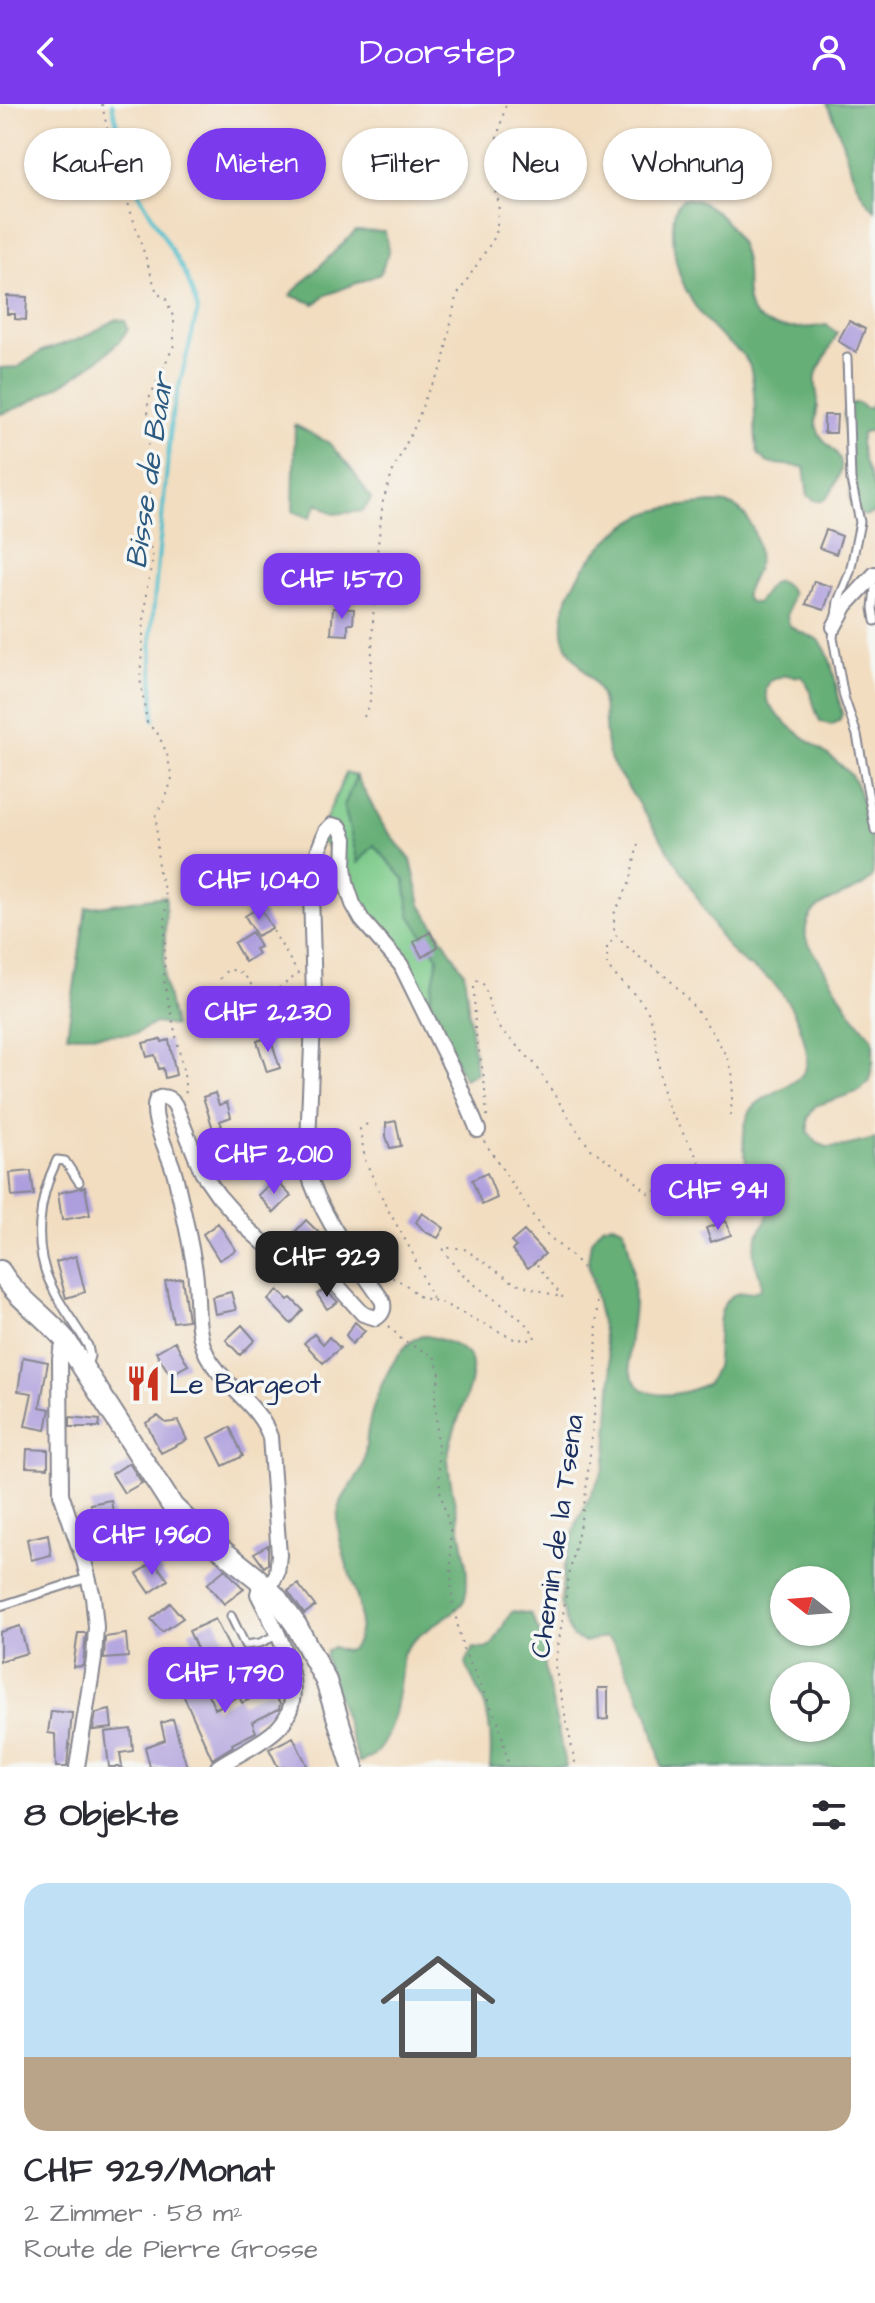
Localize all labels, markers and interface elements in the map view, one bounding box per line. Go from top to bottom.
text: Doorstep [360,27,515,78]
icon: back [24,30,68,74]
icon: person [807,30,851,74]
chip: Kaufen [24,128,171,200]
chip: Mieten [187,128,326,200]
chip: Filter [342,128,468,200]
chip: Neu [484,128,587,200]
chip: Wohnung [603,128,772,200]
water label: Bisse de Baar [116,368,185,571]
pin: CHF 1,570 [250,553,434,621]
text: CHF 1,570 [281,561,403,597]
pin: CHF 1,040 [167,854,351,922]
text: CHF 1,040 [198,862,320,898]
pin: CHF 2,230 [176,986,360,1054]
text: CHF 2,230 [205,994,331,1030]
pin: CHF 2,010 [182,1128,366,1196]
text: CHF 2,010 [215,1136,333,1172]
pin: CHF 941 [644,1164,792,1232]
text: CHF 941 [669,1172,767,1208]
pin: CHF 929 [253,1231,401,1299]
text: CHF 929 [273,1239,381,1275]
restaurant icon: Le Bargeot [124,1364,162,1402]
place label: Le Bargeot [169,1365,322,1405]
street label: Chemin de la Tsena [521,1412,594,1661]
pin: CHF 1,960 [60,1509,244,1577]
text: CHF 1,960 [93,1517,211,1553]
north arrow [770,1566,850,1646]
map controls [770,1566,850,1742]
pin: CHF 1,790 [133,1647,317,1715]
text: CHF 1,790 [166,1655,284,1691]
button: locate [770,1662,850,1742]
text: 8 Objekte [24,1791,179,1839]
icon: filters [807,1793,851,1837]
icon: home [366,1935,510,2079]
text: CHF 929/Monat [24,2147,275,2195]
text: 2 Zimmer · 58 m² [24,2195,243,2231]
text: Route de Pierre Grosse [24,2231,318,2267]

